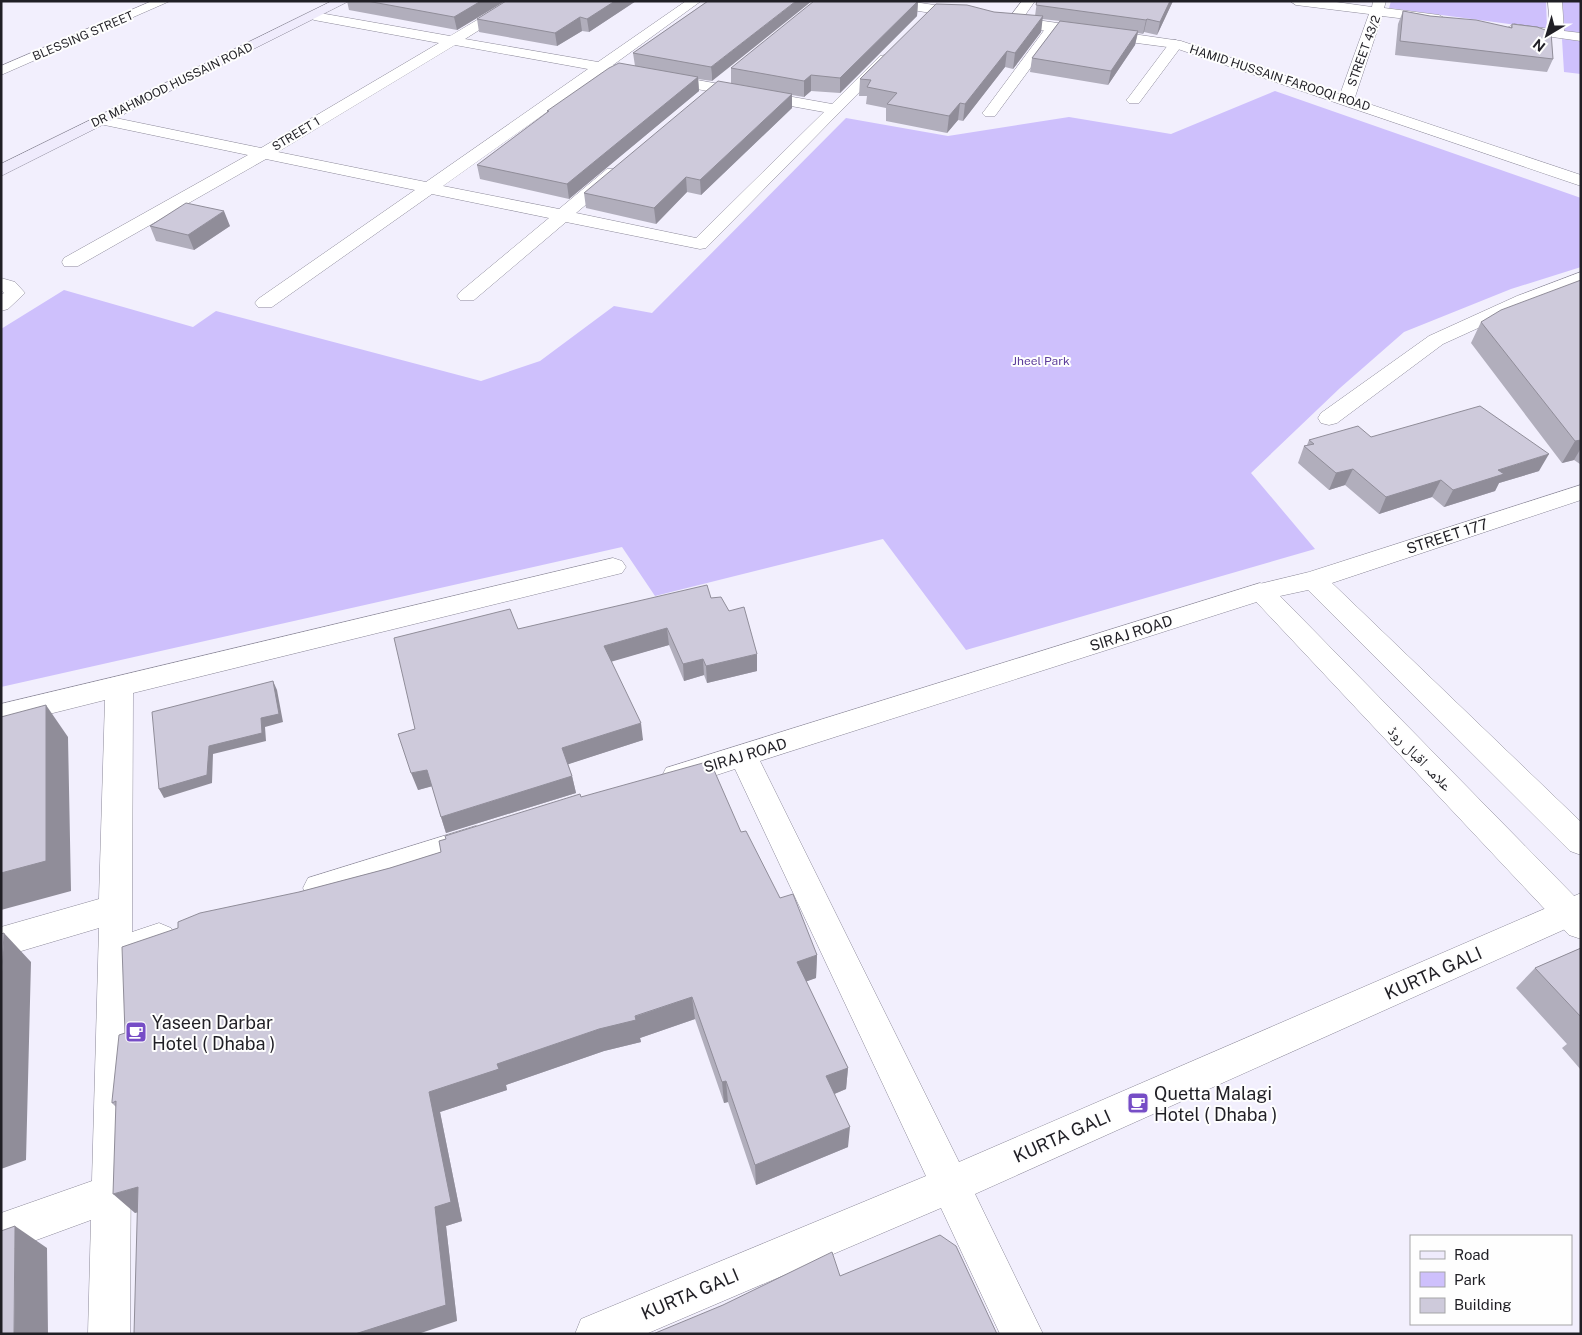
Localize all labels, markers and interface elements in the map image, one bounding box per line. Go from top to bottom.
street label: BLESSING STREET [30,8,136,64]
north arrow [1522,10,1572,60]
street label: STREET 43/2 [1345,13,1383,89]
text: N [1530,36,1548,55]
street label: DR MAHMOOD HUSSAIN ROAD [89,40,255,130]
street label: HAMID HUSSAIN FAROOQI ROAD [1188,42,1372,114]
street label: STREET 1 [270,114,322,154]
park label: Jheel Park [1012,354,1070,368]
street label: STREET 177 [1404,515,1490,557]
street label: SIRAJ ROAD [1087,612,1175,654]
street label: علامہ اقبال روڈ [1383,722,1456,796]
street label: SIRAJ ROAD [701,734,789,776]
street label: KURTA GALI [1381,942,1485,1004]
place label: Yaseen Darbar Hotel ( Dhaba ) [152,1012,275,1054]
cafe icon: Yaseen Darbar Hotel ( Dhaba ) [124,1020,148,1044]
place label: Quetta Malagi Hotel ( Dhaba ) [1154,1083,1277,1125]
cafe icon: Quetta Malagi Hotel ( Dhaba ) [1126,1091,1150,1115]
street label: KURTA GALI [1010,1105,1114,1167]
legend [1410,1235,1572,1325]
text: Road [1454,1246,1490,1263]
street label: KURTA GALI [638,1264,742,1324]
text: Park [1454,1271,1486,1288]
text: Building [1454,1296,1512,1313]

